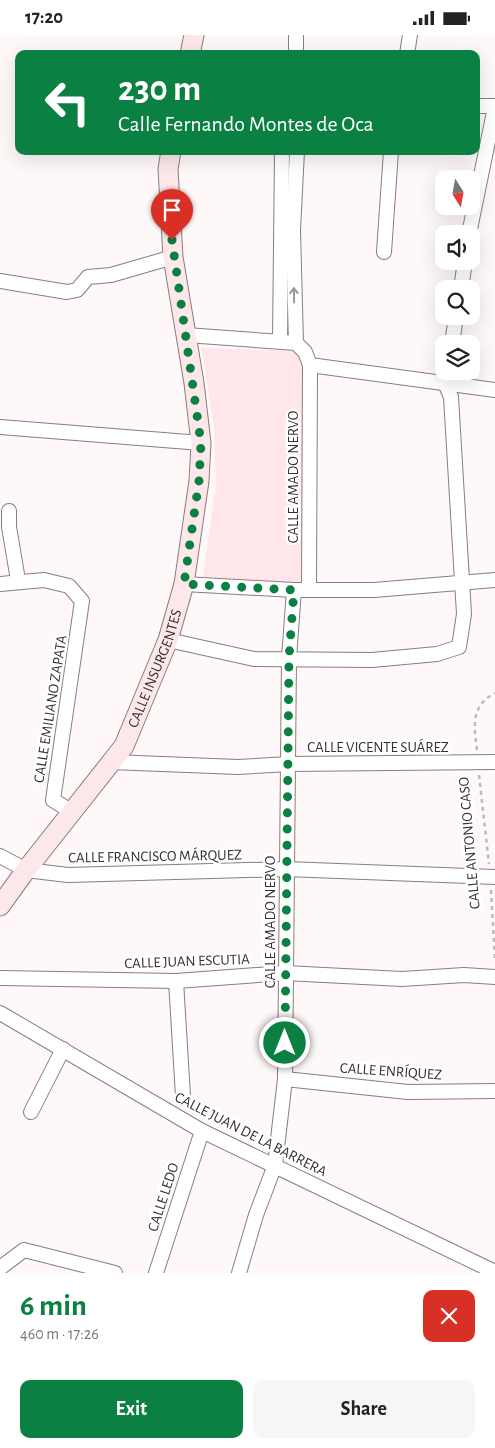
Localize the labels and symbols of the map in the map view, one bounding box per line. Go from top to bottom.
north arrow [435,170,480,215]
pin [151,189,193,240]
one-way arrow [290,287,299,303]
street label: CALLE AMADO NERVO [286,411,301,543]
street label: CALLE INSURGENTES [125,608,184,730]
street label: CALLE EMILIANO ZAPATA [31,634,70,784]
street label: CALLE VICENTE SUÁREZ [307,738,449,755]
street label: CALLE ANTONIO CASO [456,776,483,910]
street label: CALLE FRANCISCO MÁRQUEZ [68,845,242,866]
street label: CALLE AMADO NERVO [263,856,278,988]
street label: CALLE JUAN ESCUTIA [124,952,250,971]
position arrow [258,1016,310,1068]
street label: CALLE ENRÍQUEZ [339,1058,443,1083]
street label: CALLE JUAN DE LA BARRERA [172,1090,329,1179]
street label: CALLE LEDO [145,1161,182,1233]

